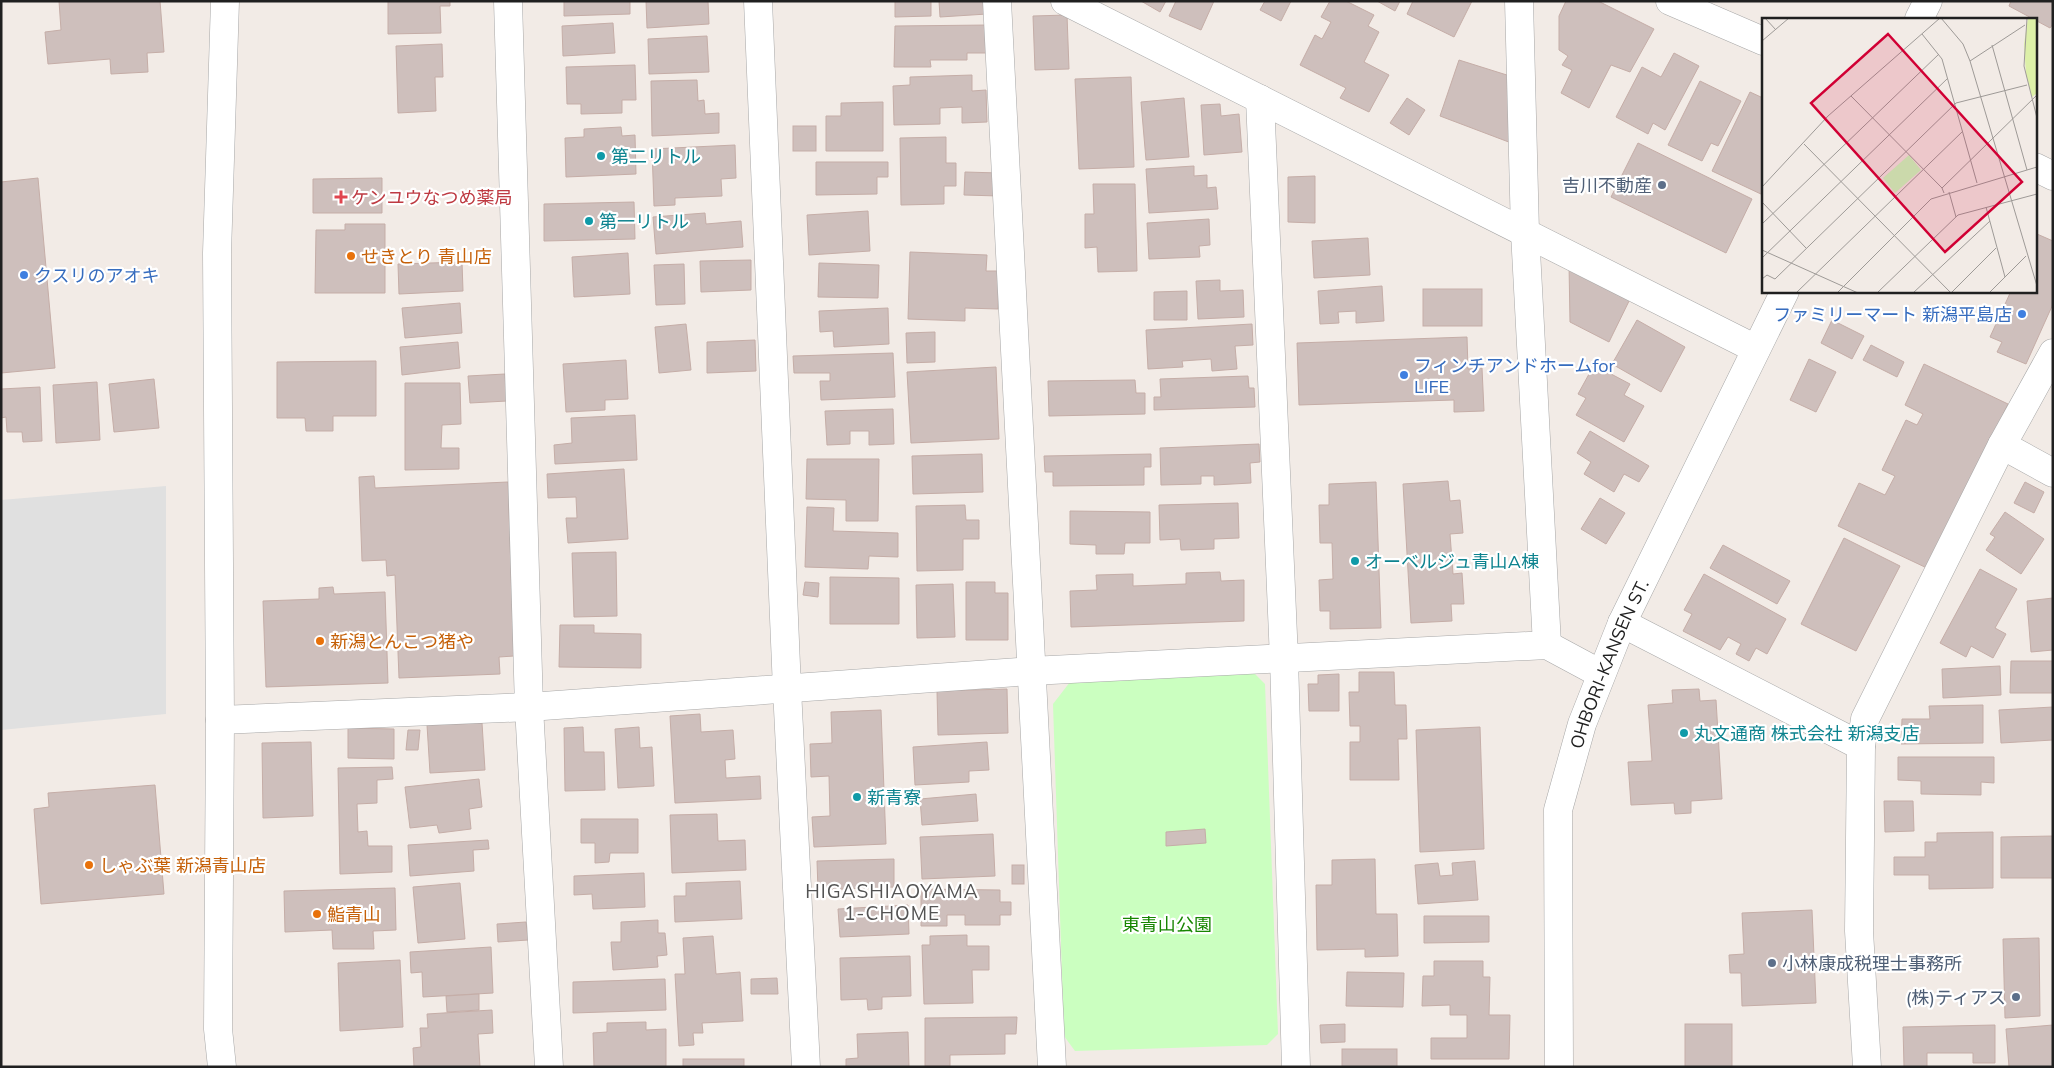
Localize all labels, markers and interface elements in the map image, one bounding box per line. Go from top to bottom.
inset map [1762,18,2036,292]
place label: 第二リトル [611,145,701,168]
marker: 第二リトル [595,150,607,162]
place label: 吉川不動産 [1562,174,1652,197]
marker: 吉川不動産 [1656,179,1668,191]
place label: ケンユウなつめ薬局 [351,186,512,209]
marker: ケンユウなつめ薬局 [335,191,347,203]
place label: 第一リトル [599,210,689,233]
marker: 第一リトル [583,215,595,227]
place label: せきとり 青山店 [361,245,492,268]
marker: せきとり 青山店 [345,250,357,262]
place label: クスリのアオキ [34,264,159,287]
marker: クスリのアオキ [18,269,30,281]
place label: ファミリーマート 新潟平島店 [1773,303,2012,326]
marker: ファミリーマート 新潟平島店 [2016,308,2028,320]
place label: フィンチアンドホームfor LIFE [1414,354,1615,398]
marker: フィンチアンドホームfor LIFE [1398,369,1410,381]
place label: オーベルジュ青山A棟 [1365,550,1539,573]
marker: オーベルジュ青山A棟 [1349,555,1361,567]
street label: OHBORI-KANSEN ST. [1564,575,1653,751]
place label: 新潟とんこつ猪や [330,630,474,653]
marker: 新潟とんこつ猪や [314,635,326,647]
place label: 丸文通商 株式会社 新潟支店 [1694,722,1919,745]
marker: 丸文通商 株式会社 新潟支店 [1678,727,1690,739]
place label: 新青寮 [867,786,921,809]
marker: 新青寮 [851,791,863,803]
place label: しゃぶ葉 新潟青山店 [99,854,266,877]
marker: しゃぶ葉 新潟青山店 [83,859,95,871]
district label: HIGASHIAOYAMA 1-CHOME [805,879,979,925]
place label: 鮨青山 [327,903,381,926]
marker: 鮨青山 [311,908,323,920]
park label: 東青山公園 [1122,913,1212,936]
place label: 小林康成税理士事務所 [1782,952,1962,975]
marker: 小林康成税理士事務所 [1766,957,1778,969]
place label: (株)ティアス [1906,986,2006,1009]
marker: (株)ティアス [2010,991,2022,1003]

